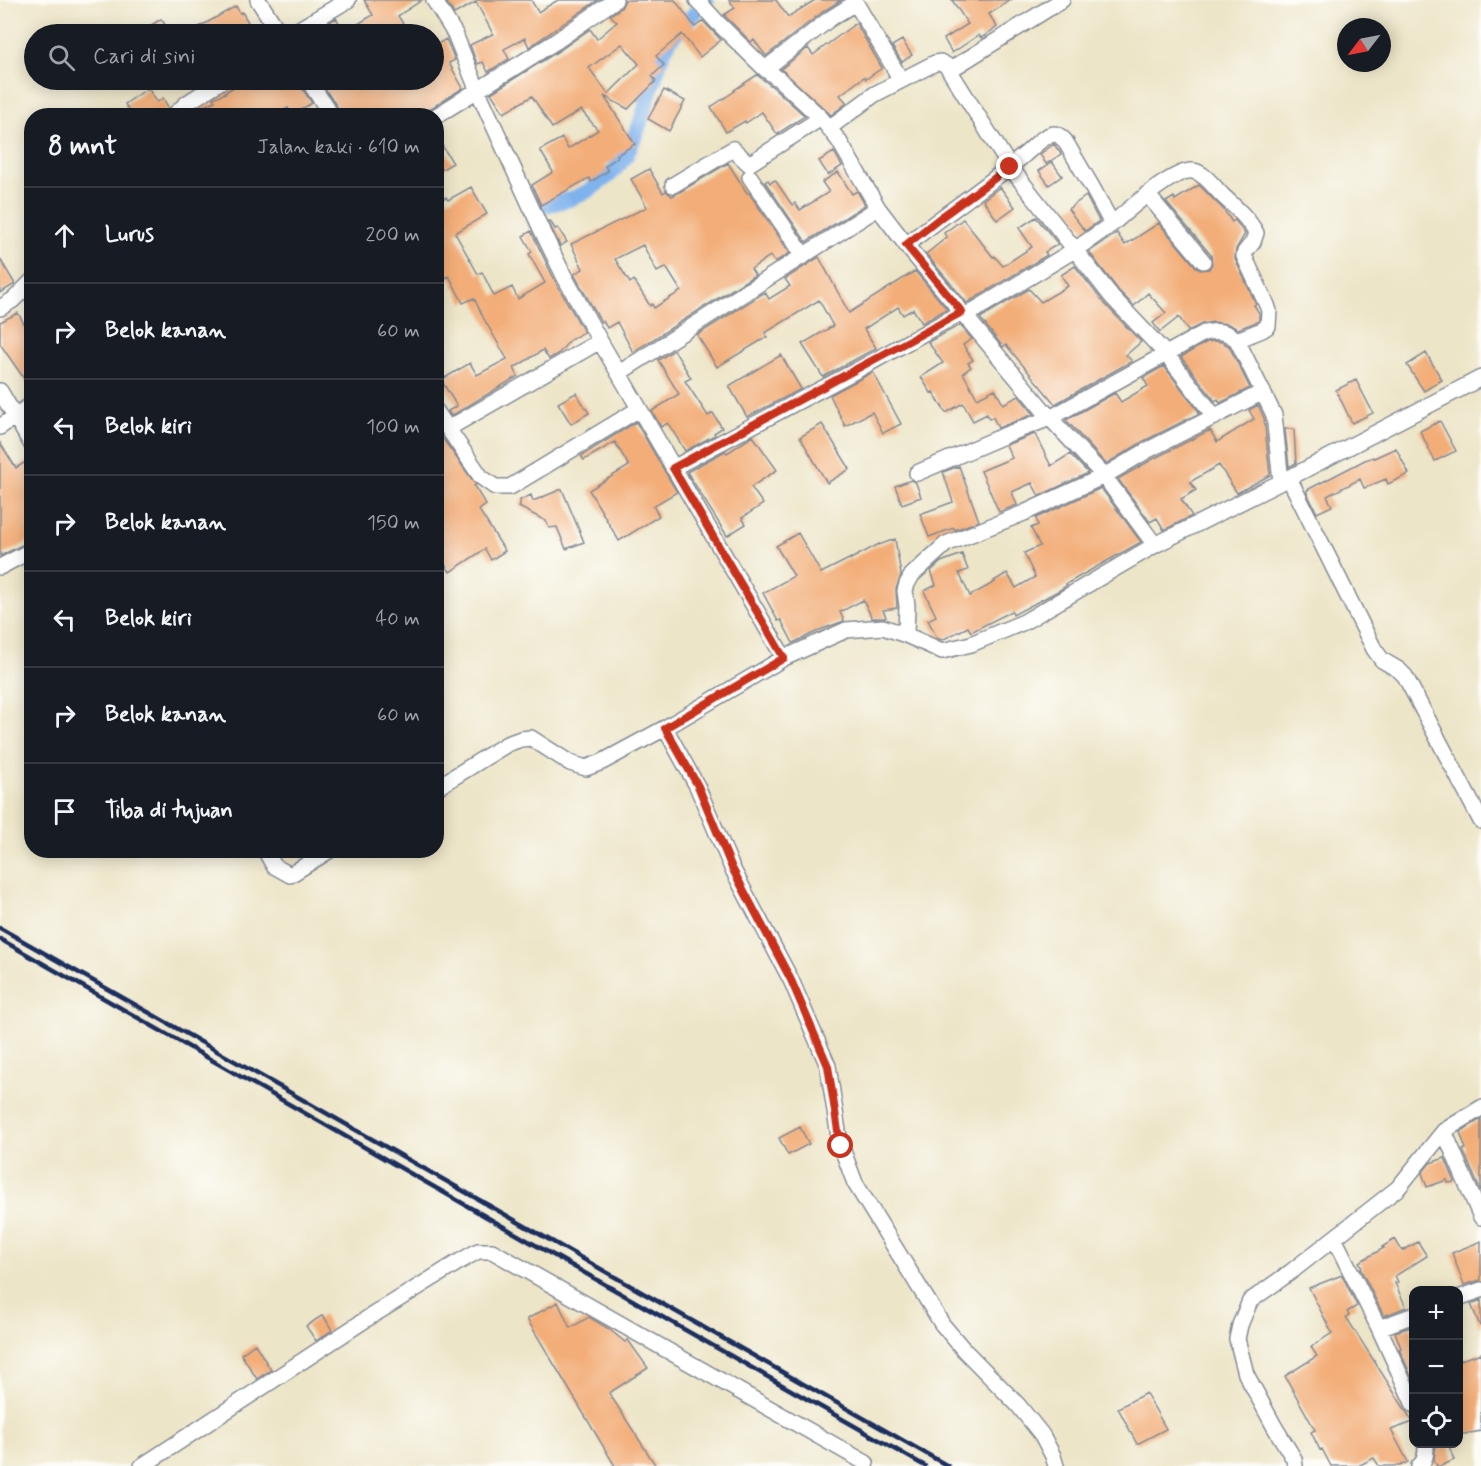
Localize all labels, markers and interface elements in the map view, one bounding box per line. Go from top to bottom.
north arrow [1337,18,1391,72]
search box [24,24,444,90]
icon: search [45,41,78,74]
text: Cari di sini [93,43,195,71]
text: 8 mnt [48,130,117,164]
text: Jalan kaki · 610 m [257,134,420,161]
route end [996,153,1022,179]
icon: ahead [48,219,81,252]
text: Lurus [105,221,154,249]
text: 200 m [365,222,420,249]
icon: right [48,315,81,348]
text: Belok kanan [105,317,226,345]
text: 60 m [377,318,420,345]
icon: left [48,411,81,444]
text: Belok kiri [105,413,192,441]
text: 100 m [366,414,420,441]
icon: right [48,507,81,540]
text: Belok kanan [105,509,226,537]
text: 150 m [367,510,420,537]
icon: left [48,603,81,636]
text: Belok kiri [105,605,192,633]
text: 40 m [376,606,420,633]
icon: right [48,699,81,732]
text: Belok kanan [105,701,226,729]
text: 60 m [377,702,420,729]
icon: arrive [48,795,81,828]
text: Tiba di tujuan [105,797,233,825]
route start [827,1132,853,1158]
map controls [1409,1286,1463,1448]
button: + [1409,1286,1463,1340]
button: − [1409,1340,1463,1394]
button: locate [1409,1394,1463,1448]

